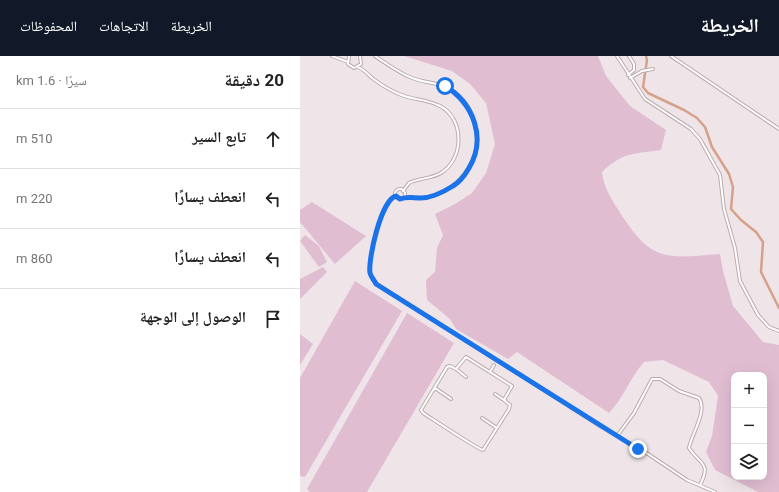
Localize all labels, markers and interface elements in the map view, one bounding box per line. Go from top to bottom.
text: الخريطة [701,14,759,37]
text: المحفوظات [20,18,77,34]
text: الاتجاهات [99,18,149,34]
text: الخريطة [171,18,212,34]
text: 20 دقيقة [225,70,284,90]
text: سيرًا · 1.6 km [16,73,87,88]
route start [436,77,454,95]
text: تابع السير [192,128,246,146]
icon: ahead [262,128,284,150]
text: 510 m [16,131,53,146]
text: انعطف يسارًا [174,188,246,206]
icon: left [262,188,284,210]
text: 220 m [16,191,53,206]
text: انعطف يسارًا [174,248,246,266]
icon: left [262,248,284,270]
text: 860 m [16,251,53,266]
text: الوصول إلى الوجهة [140,308,246,326]
icon: arrive [262,308,284,330]
map controls [731,372,767,480]
button: + [731,372,767,408]
button: − [731,408,767,444]
route end [629,440,647,458]
button: layers [731,444,767,480]

